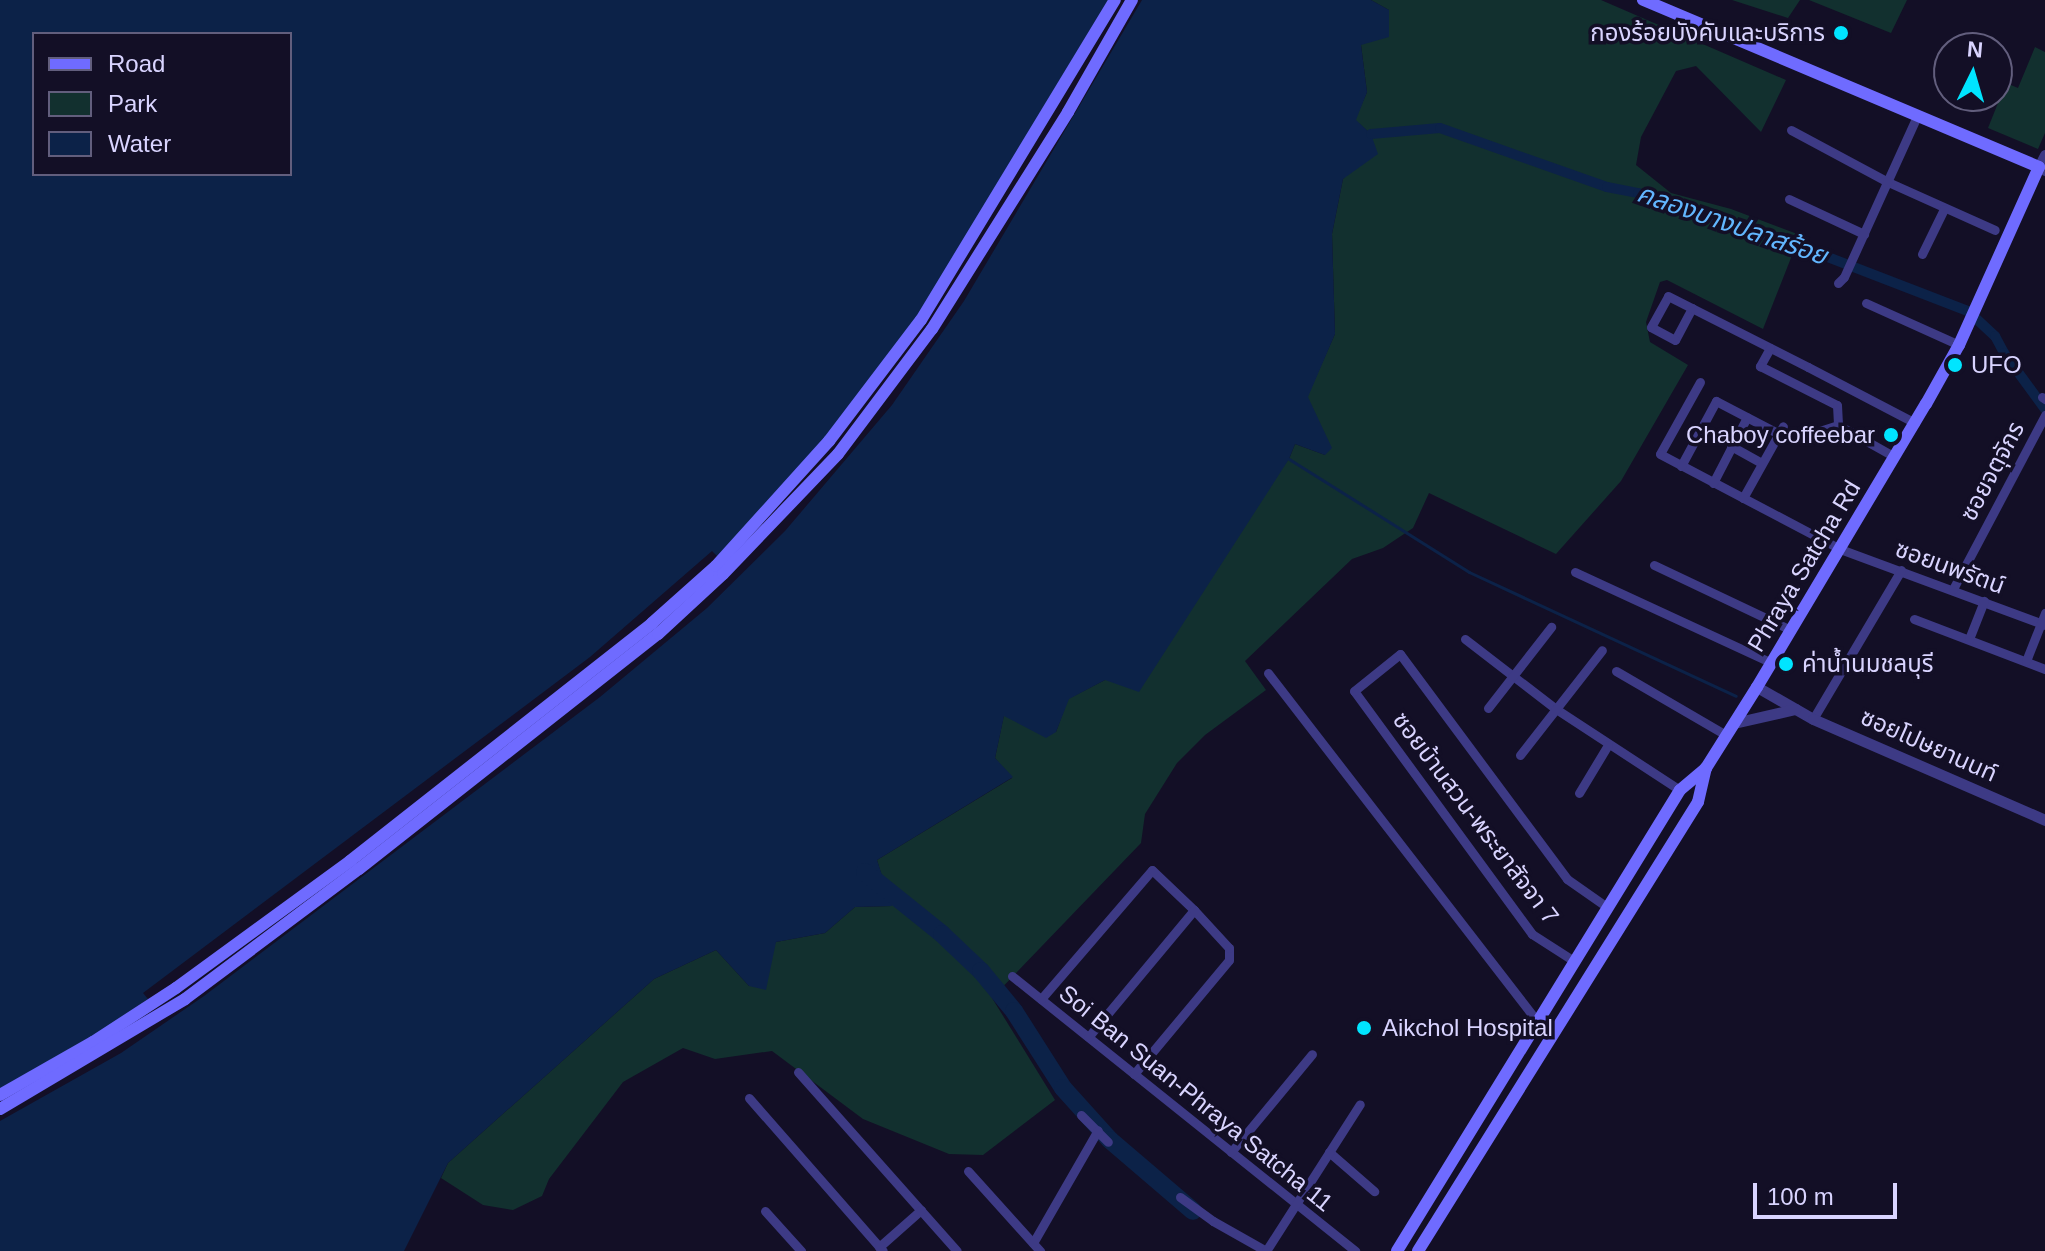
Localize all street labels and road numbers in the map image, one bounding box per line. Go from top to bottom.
street label: ซอยจตุจักร [1954,416,2030,526]
street label: Phraya Satcha Rd [1741,475,1867,657]
street label: ซอยนพรัตน์ [1891,534,2009,600]
street label: ซอยโปษยานนท์ [1856,702,2002,788]
street label: ซอยบ้านสวน-พระยาสัจจา 7 [1387,706,1565,930]
street label: Soi Ban Suan-Phraya Satcha 11 [1053,979,1339,1217]

